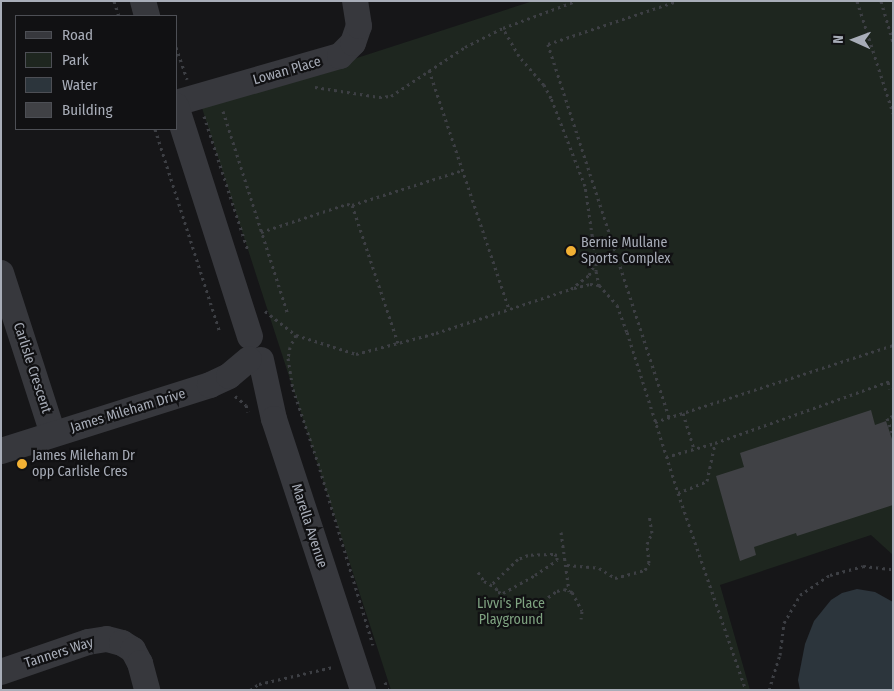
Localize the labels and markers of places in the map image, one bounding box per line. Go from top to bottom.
place label: Bernie Mullane Sports Complex [581,235,670,268]
marker: Bernie Mullane Sports Complex [565,245,577,257]
place label: James Mileham Dr opp Carlisle Cres [32,448,135,481]
marker: James Mileham Dr opp Carlisle Cres [16,458,28,470]

